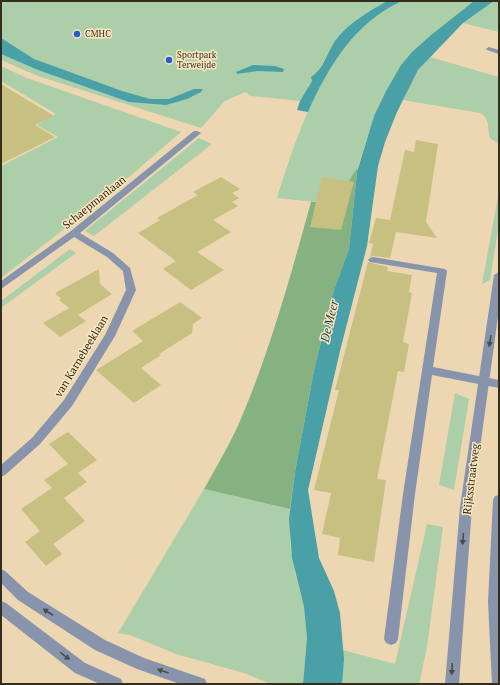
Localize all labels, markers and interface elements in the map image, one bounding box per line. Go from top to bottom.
place label: CMHC [85,28,111,40]
marker: CMHC [72,29,82,39]
place label: Sportpark Terweijde [177,49,217,71]
marker: Sportpark Terweijde [164,55,174,65]
street label: Schaepmanlaan [60,172,129,232]
water label: De Meer [317,297,341,344]
street label: van Karnebeeklaan [51,312,111,400]
one-way arrow [487,335,493,347]
street label: Rijksstraatweg [460,443,482,515]
one-way arrow [460,533,467,546]
one-way arrow [43,608,53,616]
one-way arrow [60,652,71,661]
one-way arrow [449,663,455,676]
one-way arrow [156,668,168,674]

